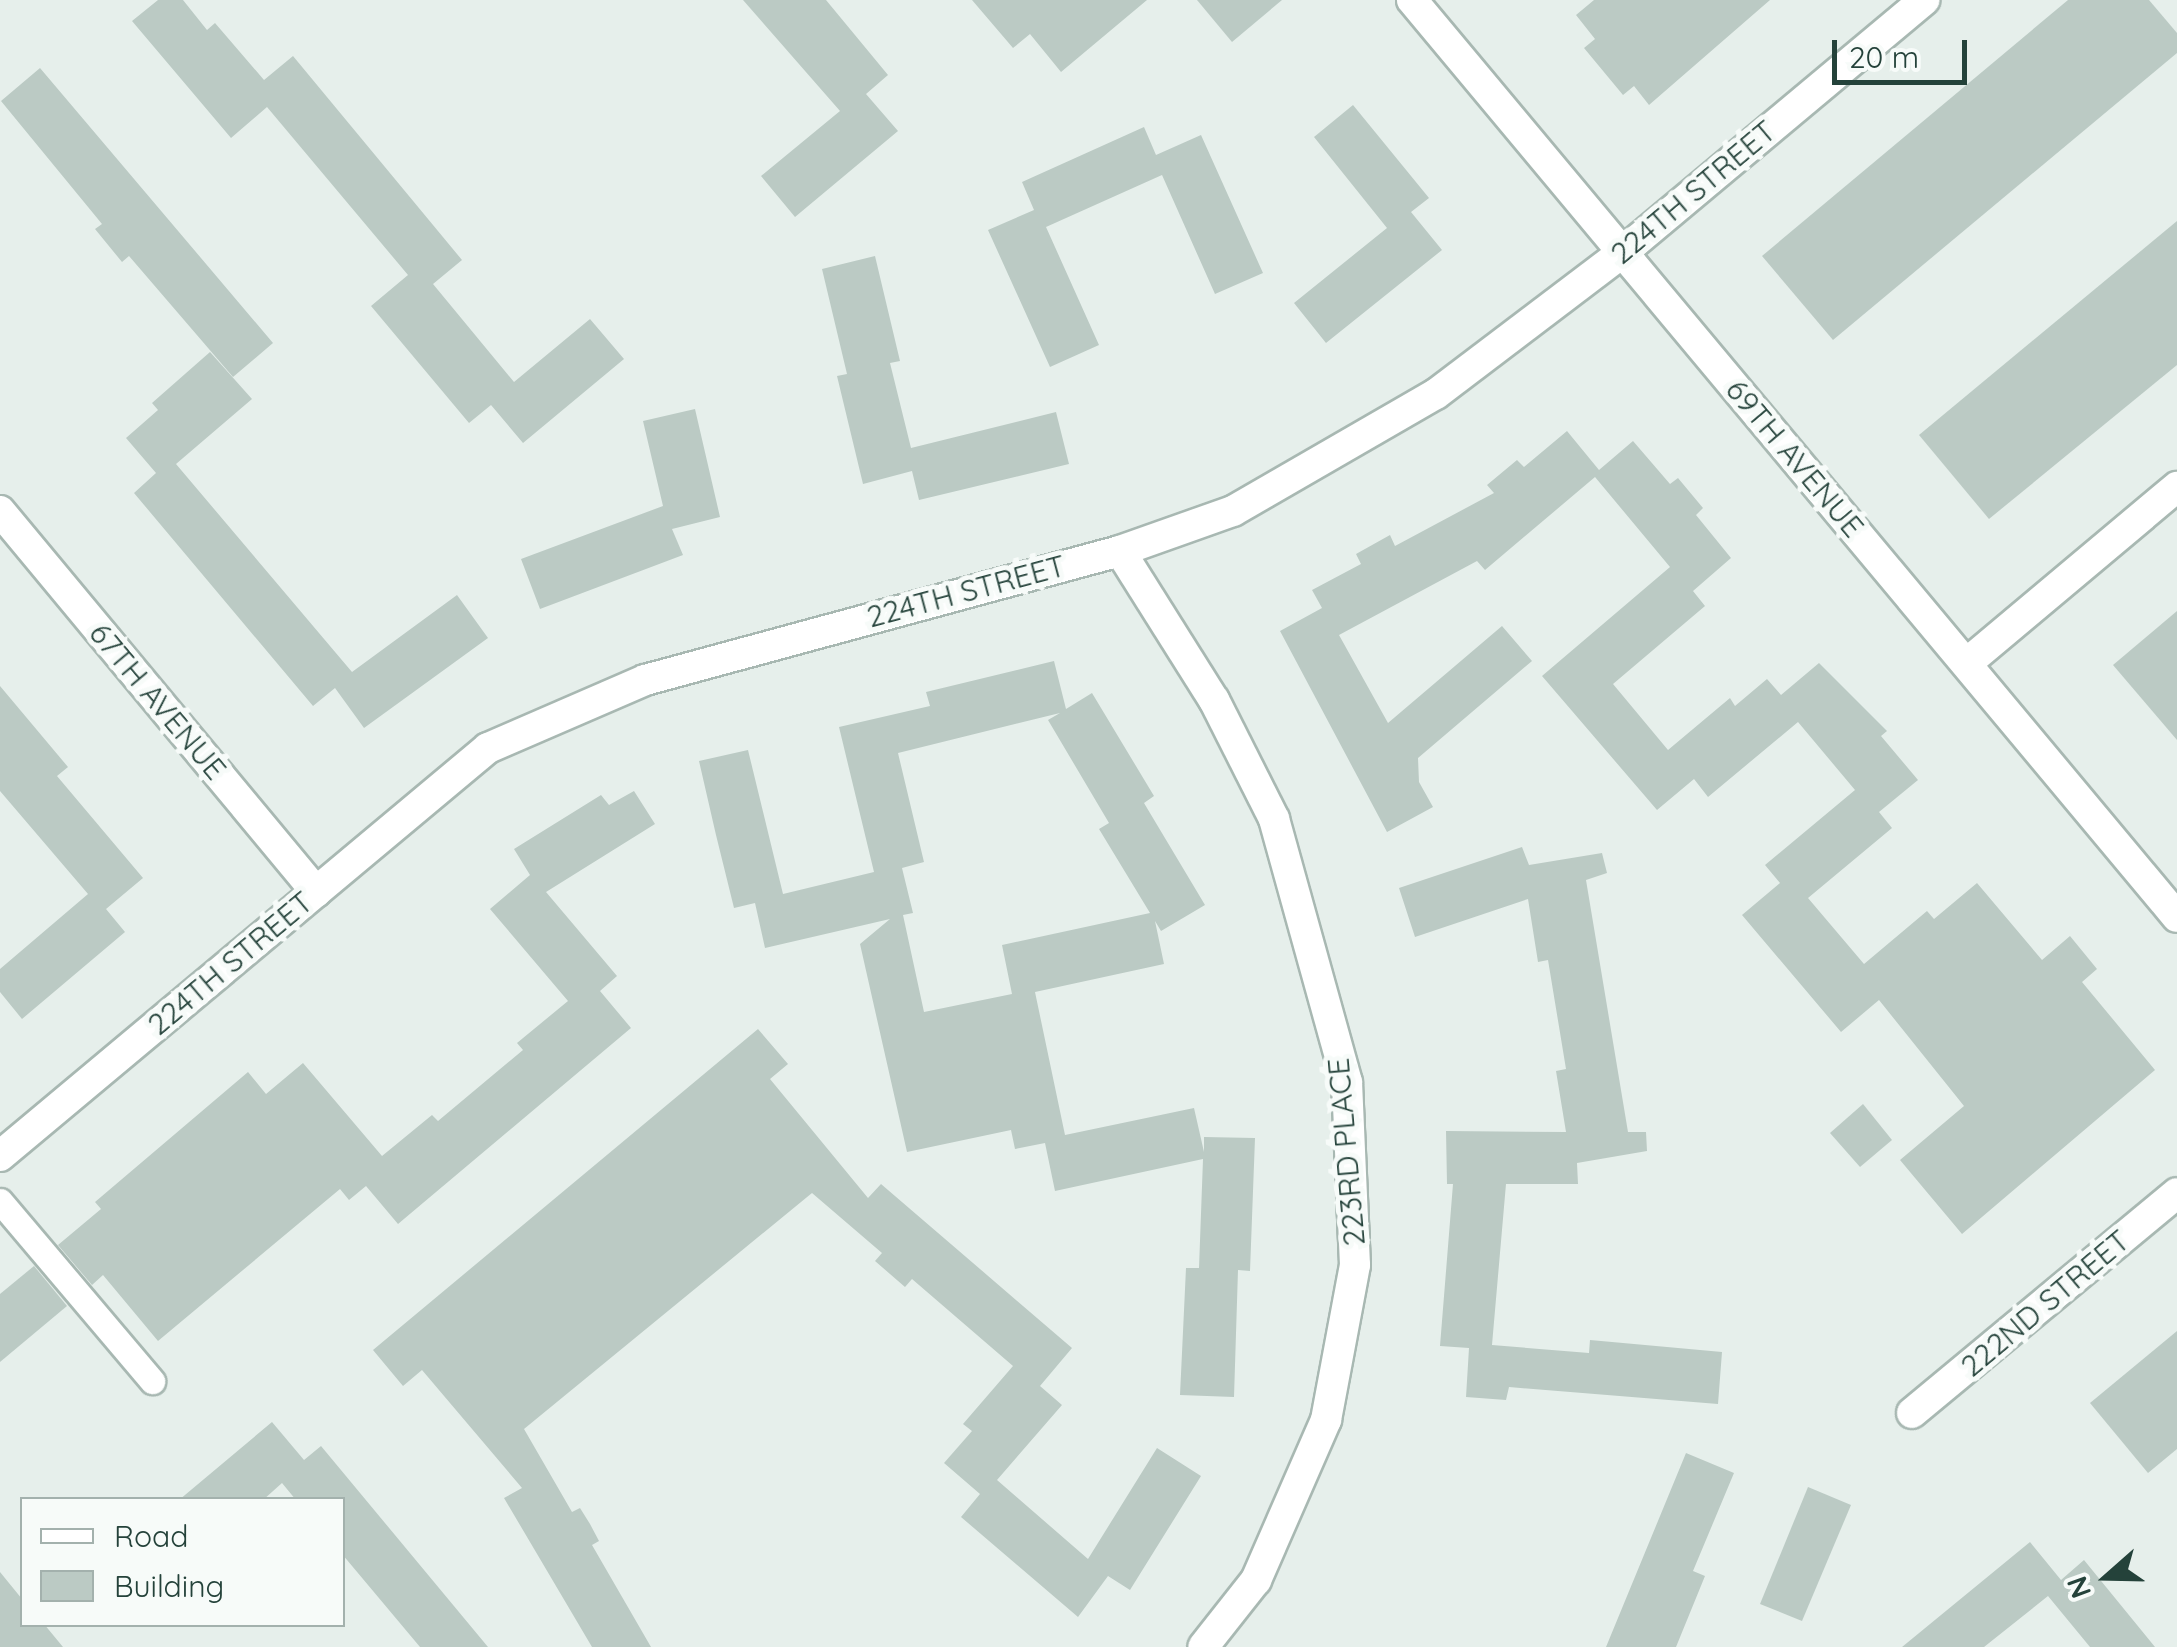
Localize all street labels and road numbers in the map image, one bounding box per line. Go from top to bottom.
street label: 224TH STREET [1603,113,1783,271]
street label: 69TH AVENUE [1719,372,1871,544]
street label: 224TH STREET [863,547,1069,635]
street label: 67TH AVENUE [82,615,234,787]
street label: 224TH STREET [140,884,320,1042]
street label: 223RD PLACE [1320,1057,1372,1247]
street label: 222ND STREET [1953,1222,2137,1384]

